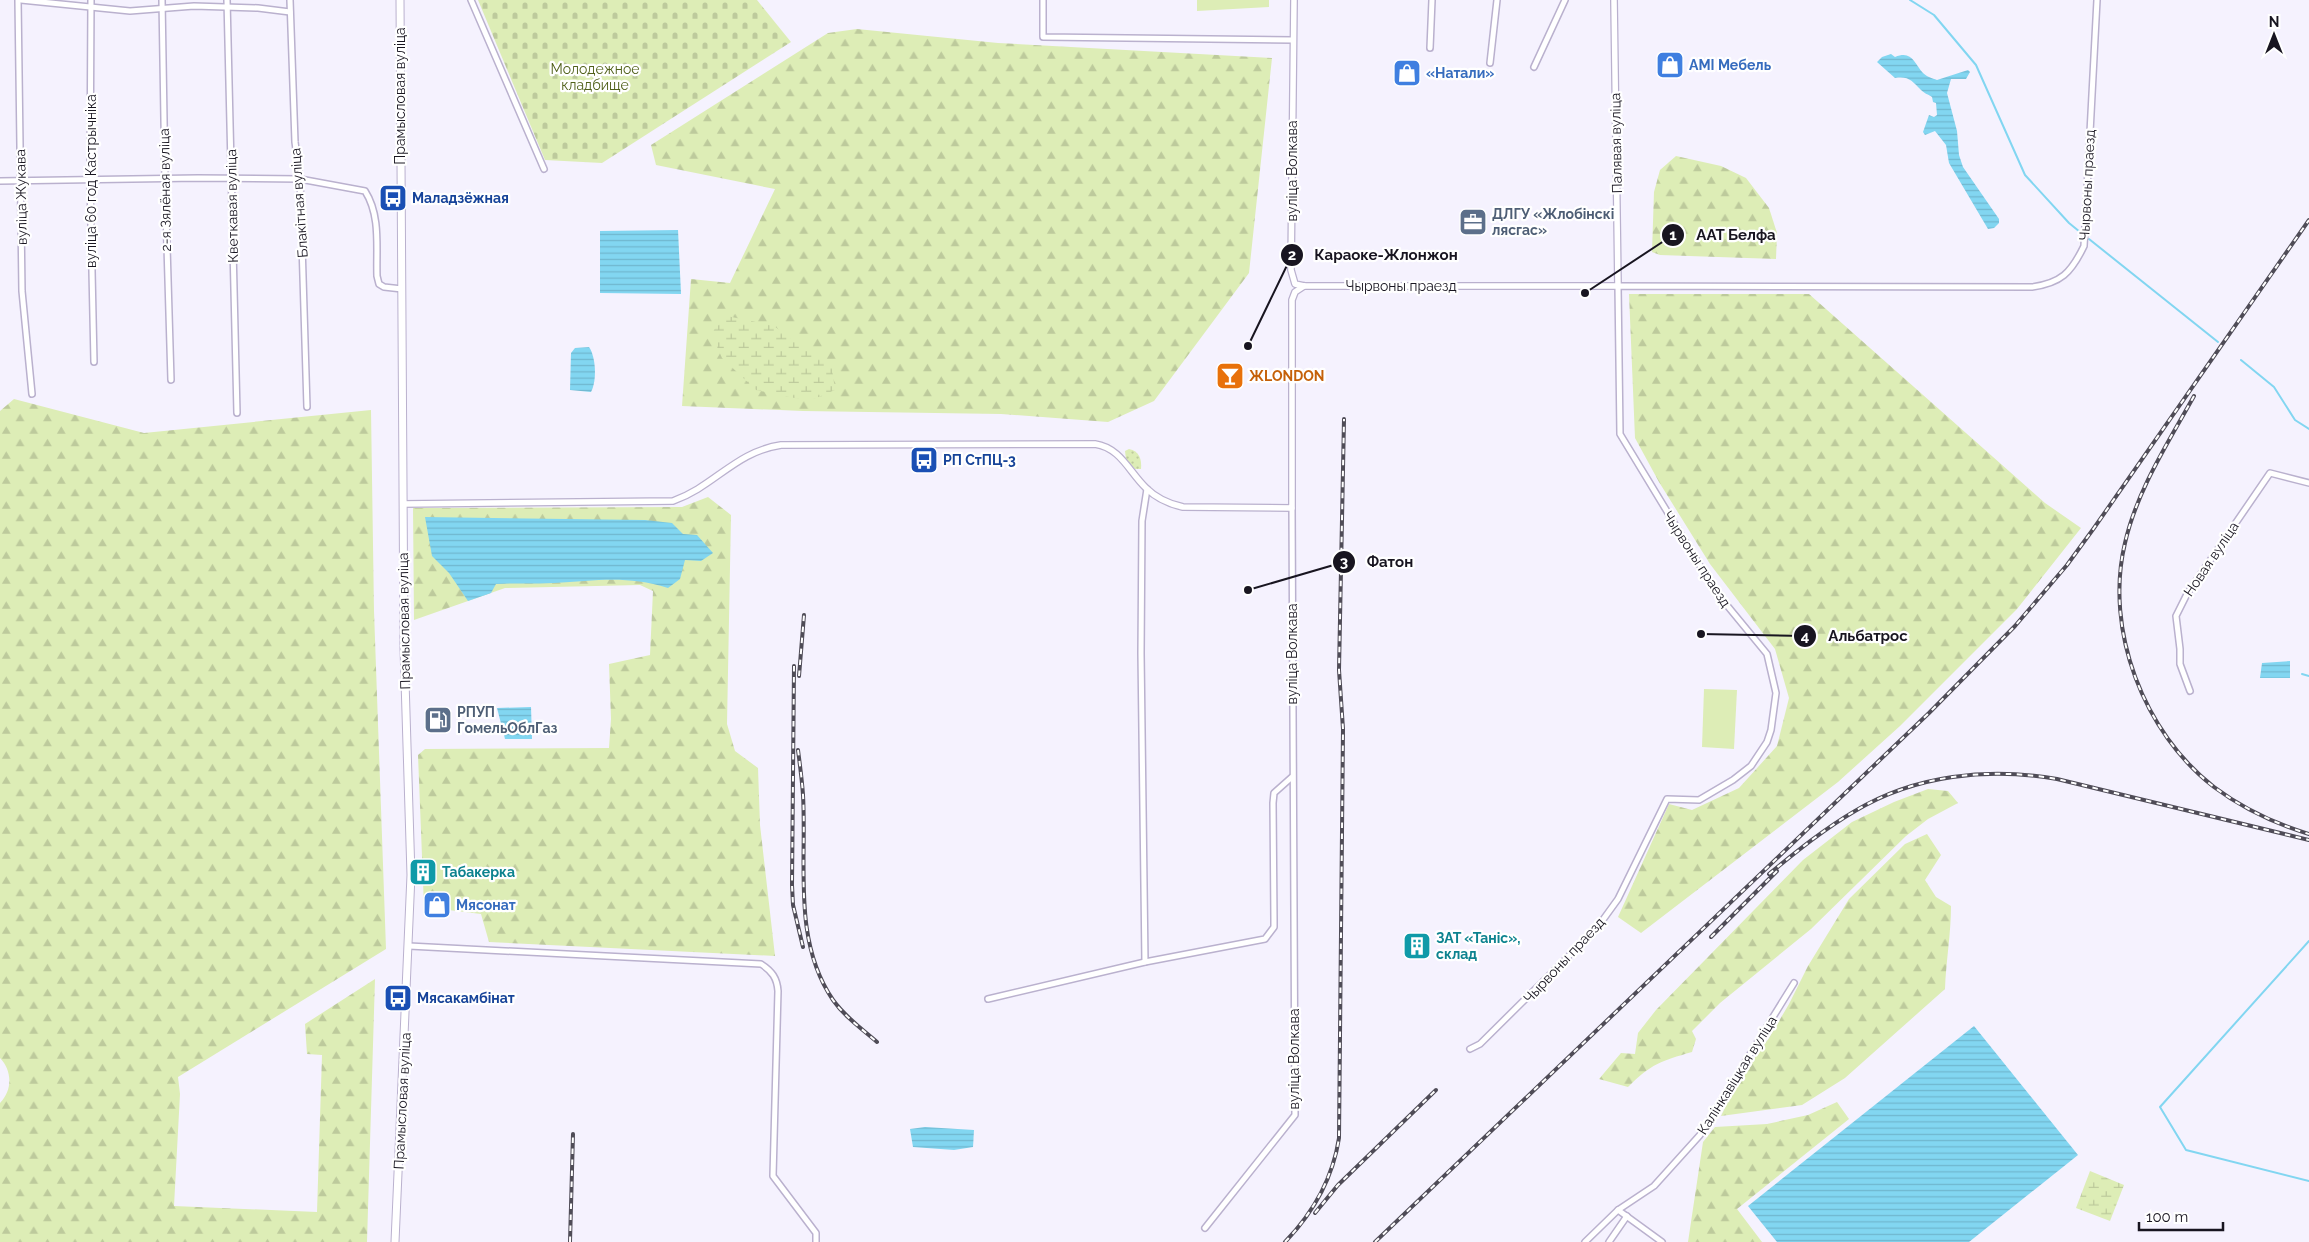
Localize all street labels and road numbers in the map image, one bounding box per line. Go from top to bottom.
street label: Прамысловая вуліца [392,27,408,165]
street label: Палявая вуліца [1607,93,1625,193]
street label: вуліца 60 год Кастрычніка [83,94,99,268]
street label: вуліца Волкава [1284,120,1300,222]
street label: 2-я Зялёная вуліца [156,128,174,252]
street label: Чырвоны праезд [2076,129,2098,241]
street label: Блакітная вуліца [287,147,311,259]
street label: вуліца Жукава [12,149,30,245]
street label: Кветкавая вуліца [223,149,241,263]
street label: Чырвоны праезд [1345,278,1457,294]
street label: Чырвоны праезд [1660,508,1734,610]
street label: Новая вуліца [2180,519,2242,599]
street label: Прамысловая вуліца [395,552,413,690]
street label: вуліца Волкава [1284,603,1300,705]
street label: Чырвоны праезд [1520,914,1608,1006]
street label: вуліца Волкава [1286,1008,1302,1110]
street label: Калінкавіцкая вуліца [1694,1013,1780,1137]
street label: Прамысловая вуліца [390,1032,414,1170]

